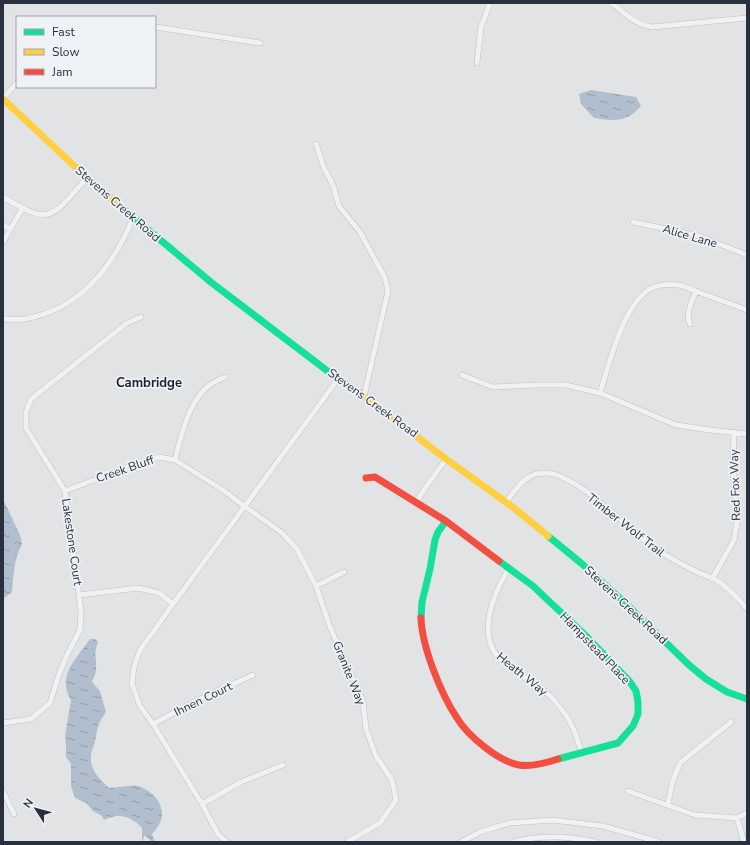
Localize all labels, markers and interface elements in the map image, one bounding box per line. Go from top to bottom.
legend [16,16,156,88]
text: Fast [52,24,75,40]
text: Slow [52,44,80,60]
text: Jam [51,64,73,80]
street label: Stevens Creek Road [72,163,164,245]
street label: Alice Lane [661,221,719,251]
street label: Stevens Creek Road [325,365,421,441]
district label: Cambridge [116,374,182,392]
street label: Red Fox Way [726,448,744,521]
street label: Creek Bluff [94,451,157,486]
street label: Timber Wolf Trail [584,490,668,561]
street label: Lakestone Court [58,497,86,587]
street label: Stevens Creek Road [581,562,671,648]
street label: Hampstead Place [556,608,634,688]
street label: Granite Way [329,639,369,708]
street label: Heath Way [493,649,551,700]
street label: Ihnen Court [171,678,235,720]
north arrow [16,789,56,829]
text: N [20,796,37,811]

